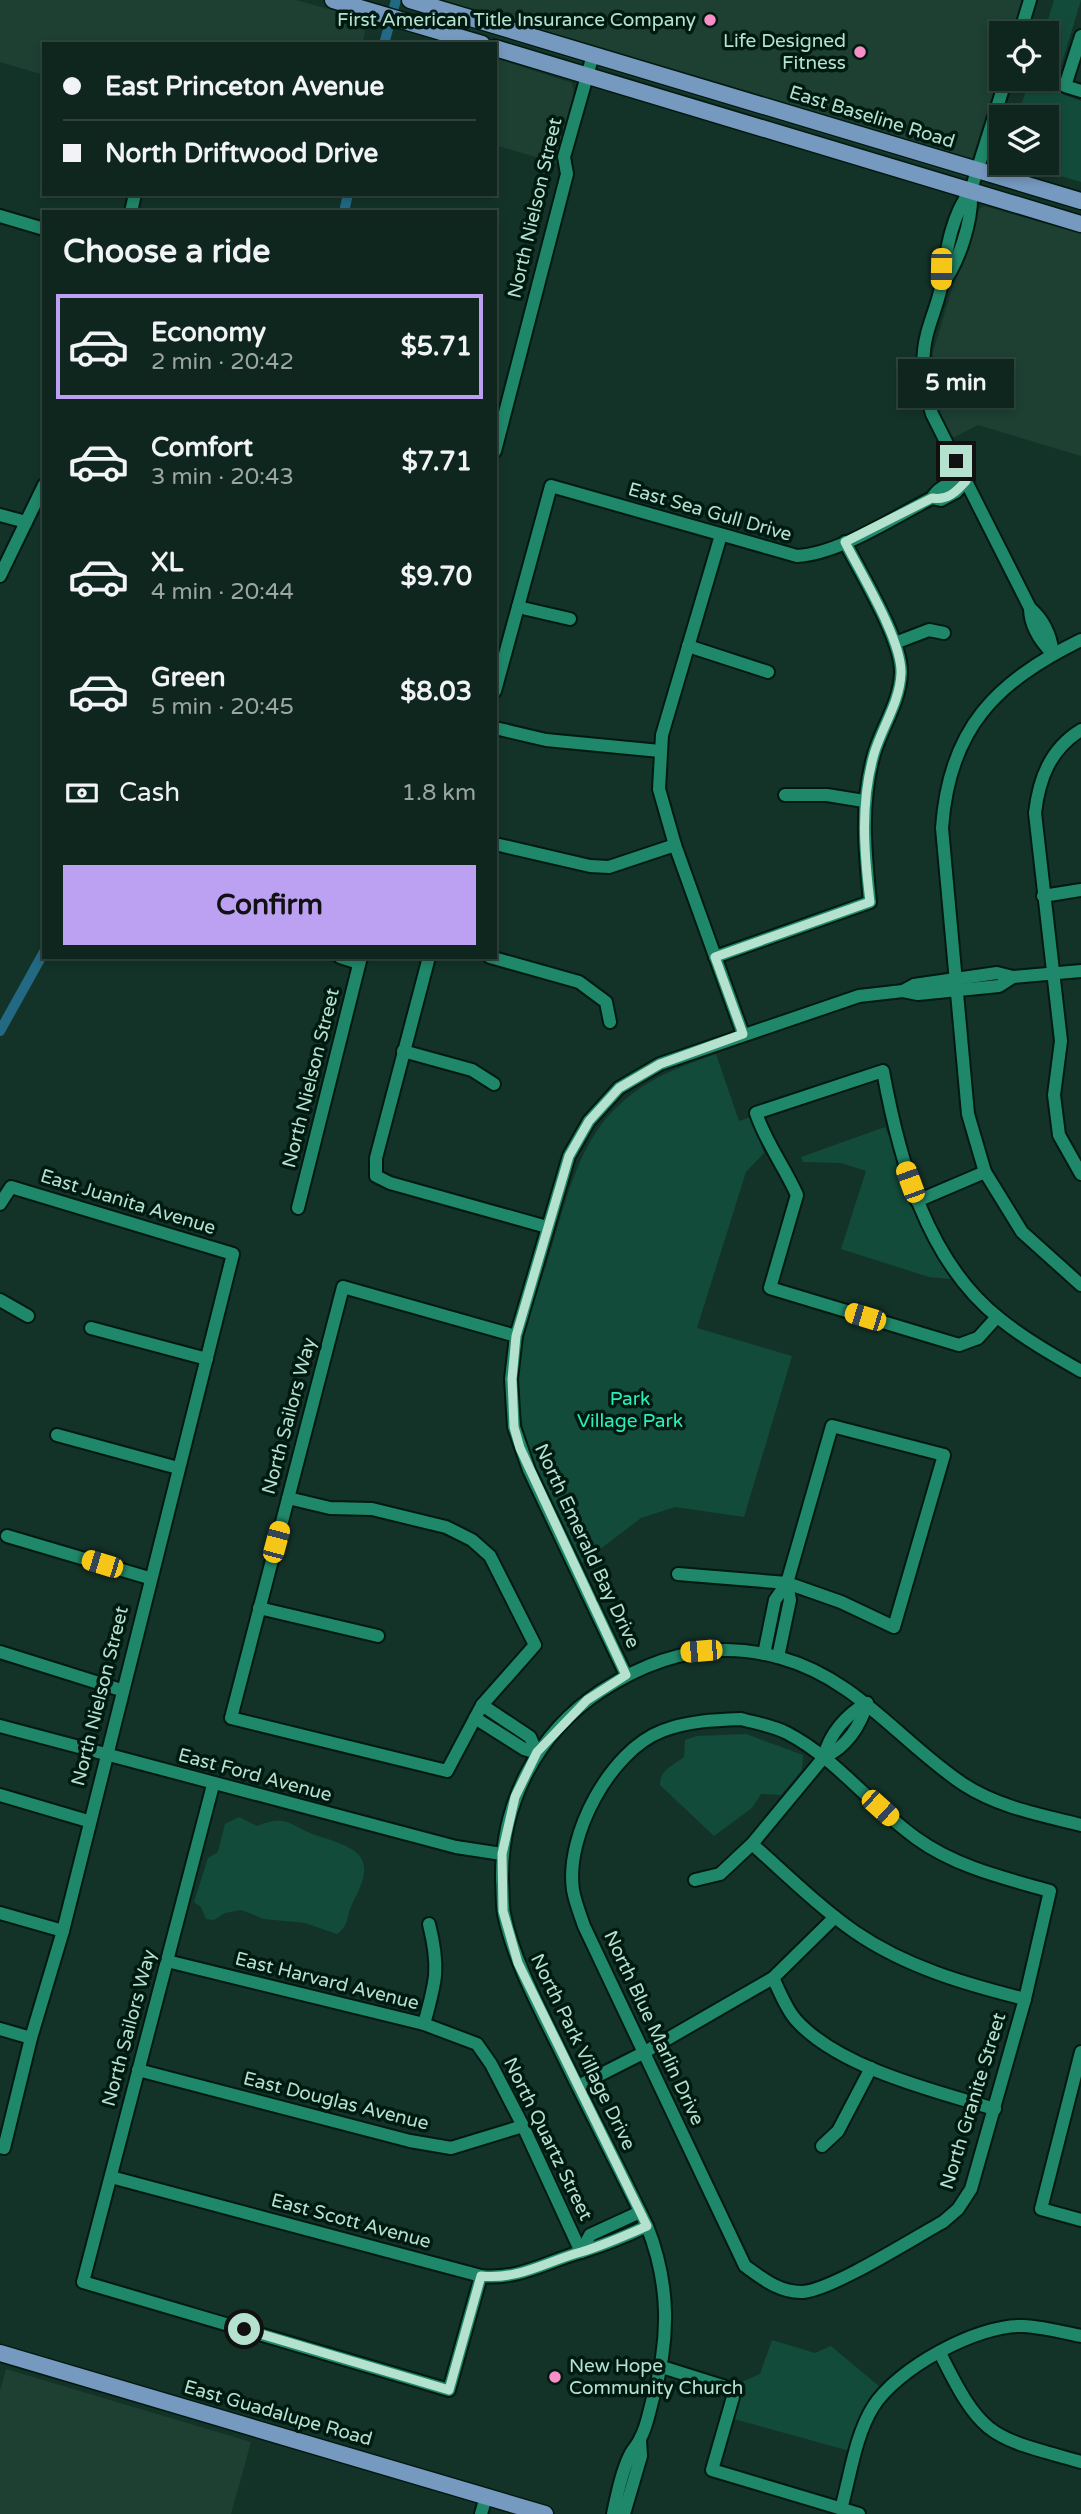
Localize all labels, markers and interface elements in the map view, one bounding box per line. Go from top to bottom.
place label: First American Title Insurance Company [337,9,696,31]
marker: First American Title Insurance Company [702,12,718,28]
map controls [989,21,1059,175]
button: locate [989,21,1059,91]
place label: Life Designed Fitness [723,30,846,74]
marker: Life Designed Fitness [852,44,868,60]
text: East Princeton Avenue [105,71,384,102]
street label: East Baseline Road [786,81,958,153]
button: layers [989,105,1059,175]
street label: North Nielson Street [504,116,566,300]
text: North Driftwood Drive [105,138,378,169]
text: Choose a ride [63,233,270,271]
car [931,248,952,290]
icon: car [67,315,130,378]
text: Economy [151,317,266,348]
text: $5.71 [401,331,472,362]
text: 2 min · 20:42 [151,348,294,376]
callout: 5 min [898,360,1014,408]
text: 5 min [925,369,987,397]
icon: car [67,430,130,493]
text: Comfort [151,432,253,463]
route end [940,445,972,477]
text: $7.71 [402,446,472,477]
text: 3 min · 20:43 [151,463,294,491]
street label: East Sea Gull Drive [626,478,794,546]
icon: car [67,545,130,608]
text: XL [151,547,183,578]
text: $9.70 [400,561,472,592]
text: 4 min · 20:44 [151,578,294,606]
icon: car [67,660,130,723]
text: Green [151,662,226,693]
text: $8.03 [400,676,472,707]
text: 5 min · 20:45 [151,693,294,721]
icon: cash [63,774,101,812]
text: Cash [119,777,180,808]
text: 1.8 km [402,779,476,807]
button: Confirm [63,865,476,945]
street label: North Nielson Street [278,986,344,1170]
car [893,1159,928,1205]
street label: East Juanita Avenue [38,1165,218,1239]
car [842,1301,889,1333]
street label: North Sailors Way [257,1335,321,1497]
park label: Park Village Park [577,1388,683,1432]
street label: North Emerald Bay Drive [530,1440,644,1652]
car [261,1519,292,1565]
car [79,1548,126,1580]
street label: North Nielson Street [67,1604,133,1788]
car [680,1639,723,1663]
street label: East Ford Avenue [176,1744,334,1806]
car [858,1786,903,1830]
street label: North Blue Marlin Drive [599,1927,709,2129]
street label: North Sailors Way [97,1947,161,2109]
street label: East Harvard Avenue [233,1947,421,2015]
street label: North Park Village Drive [526,1950,640,2154]
street label: North Granite Street [936,2010,1010,2192]
street label: North Quartz Street [499,2054,597,2224]
street label: East Douglas Avenue [241,2067,431,2135]
street label: East Scott Avenue [269,2189,433,2253]
route start [228,2313,260,2345]
place label: New Hope Community Church [569,2355,743,2399]
marker: New Hope Community Church [547,2369,563,2385]
street label: East Guadalupe Road [181,2376,375,2450]

